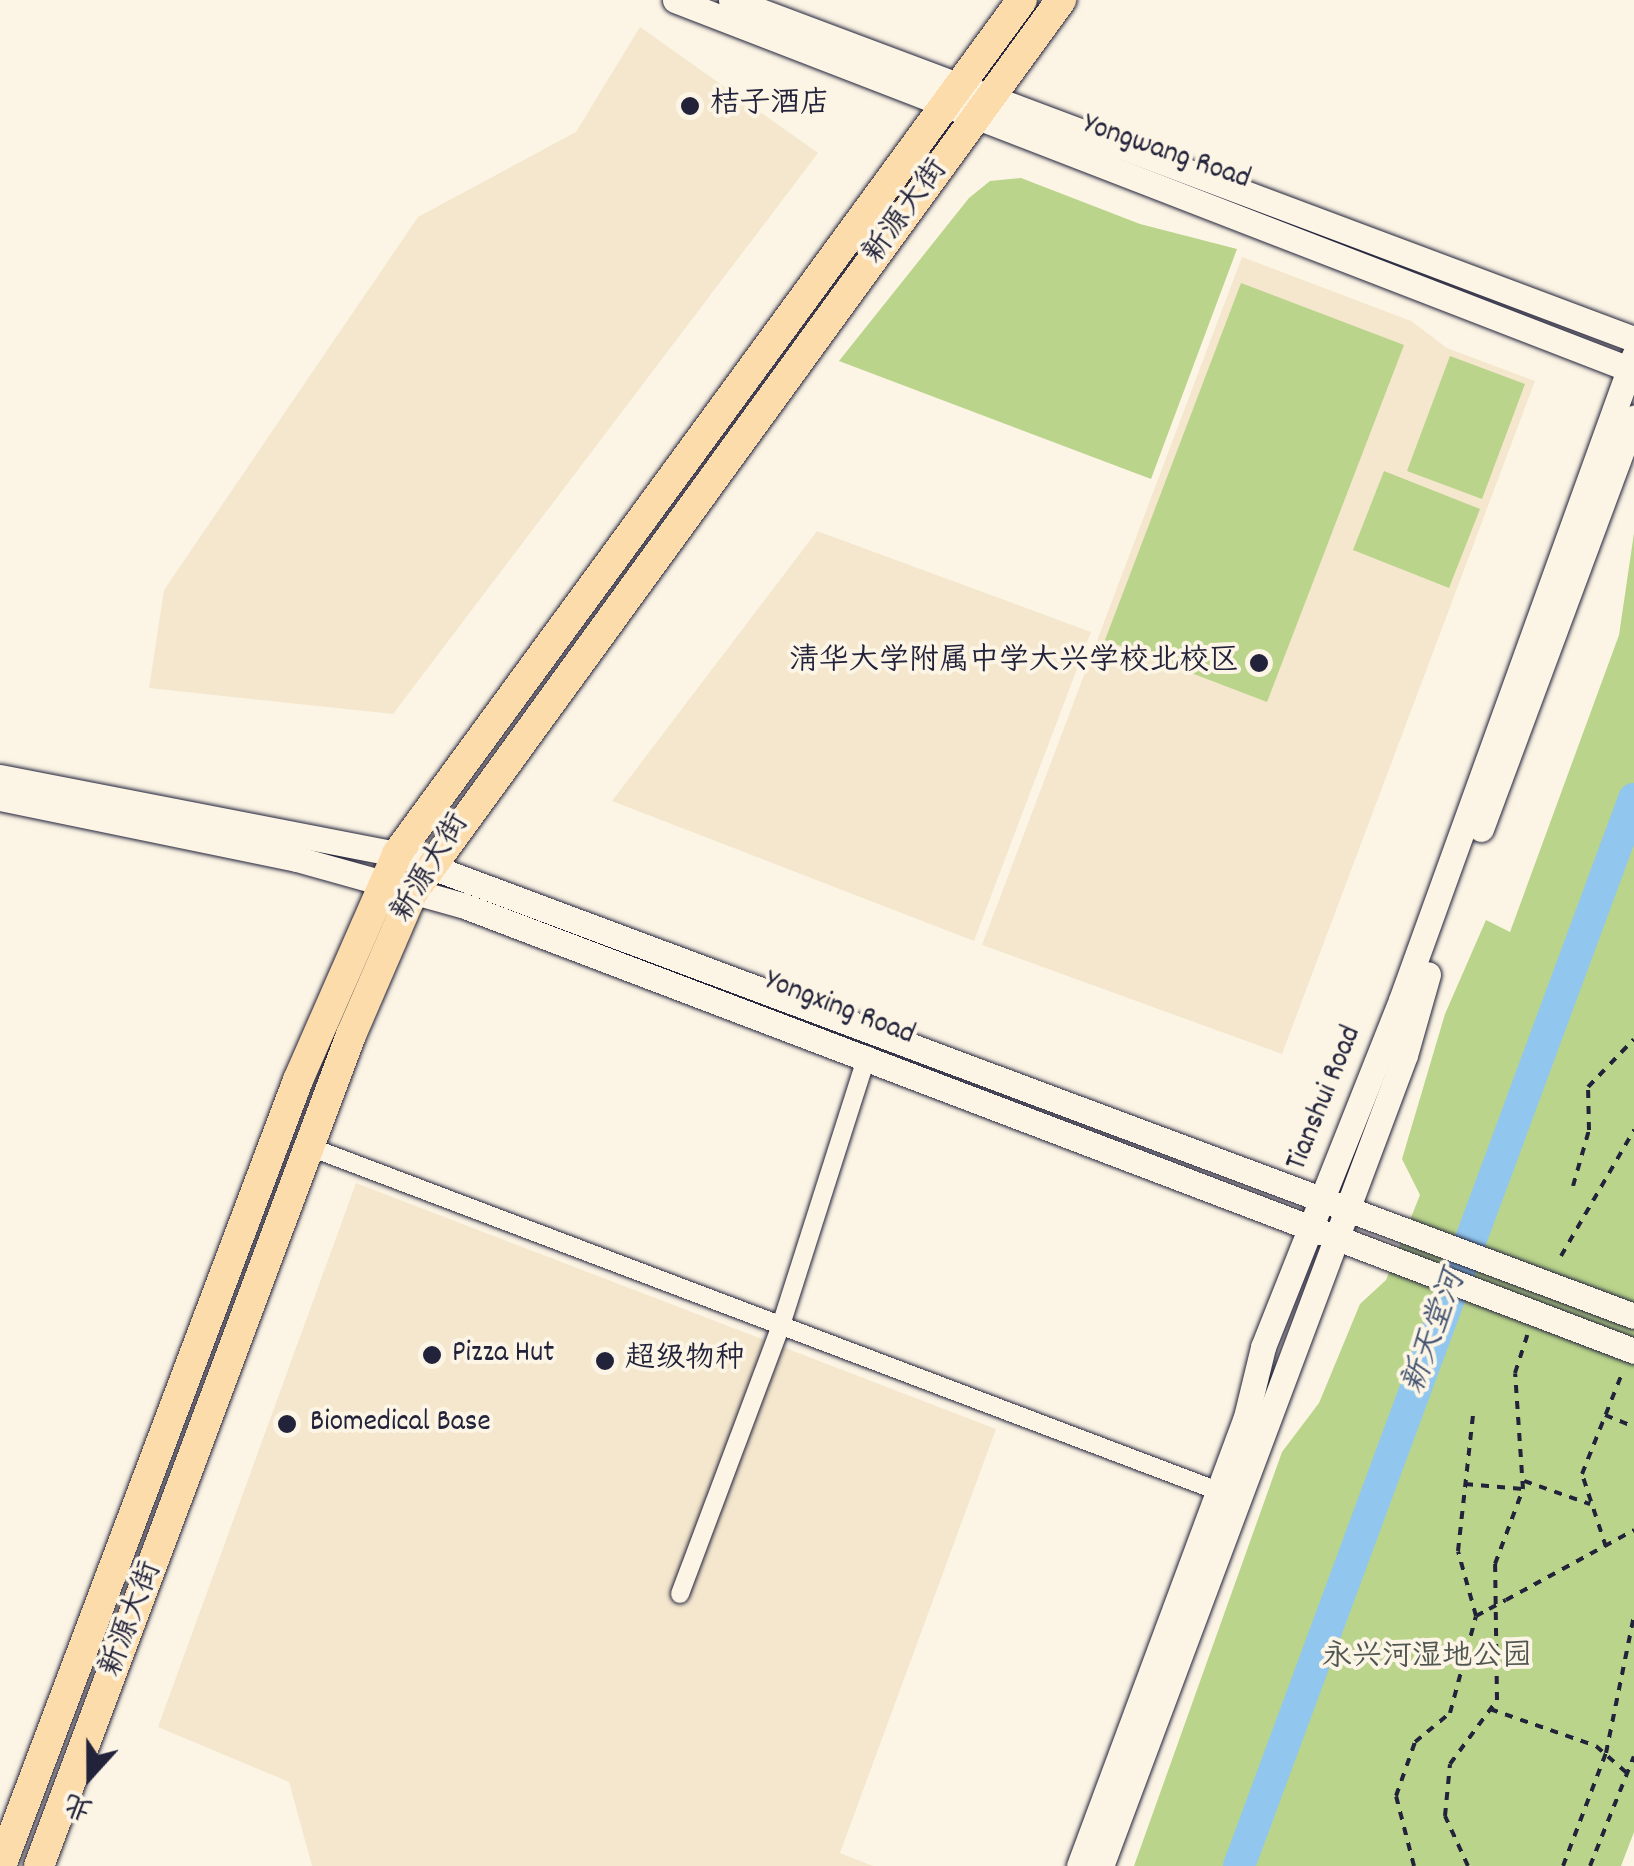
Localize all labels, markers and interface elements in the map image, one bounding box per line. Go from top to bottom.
place label: 桔子酒店 [710,88,830,124]
marker: 桔子酒店 [679,95,701,117]
street label: Yongwang Road [1078,109,1254,199]
street label: 新源大街 [857,154,957,272]
place label: 清华大学附属中学大兴学校北校区 [789,645,1239,681]
marker: 清华大学附属中学大兴学校北校区 [1248,652,1270,674]
street label: 新源大街 [386,808,478,930]
street label: Yongxing Road [759,965,919,1055]
street label: Tianshui Road [1281,1021,1371,1177]
water label: 新天堂河 [1396,1266,1476,1400]
place label: Pizza Hut [452,1337,554,1373]
place label: 超级物种 [625,1343,745,1379]
marker: Pizza Hut [421,1344,443,1366]
marker: 超级物种 [594,1350,616,1372]
place label: Biomedical Base [310,1406,491,1442]
marker: Biomedical Base [274,1411,300,1437]
street label: 新源大街 [95,1558,171,1682]
park label: 永兴河湿地公园 [1322,1641,1532,1677]
north arrow [40,1726,140,1826]
text: 北 [59,1780,100,1828]

